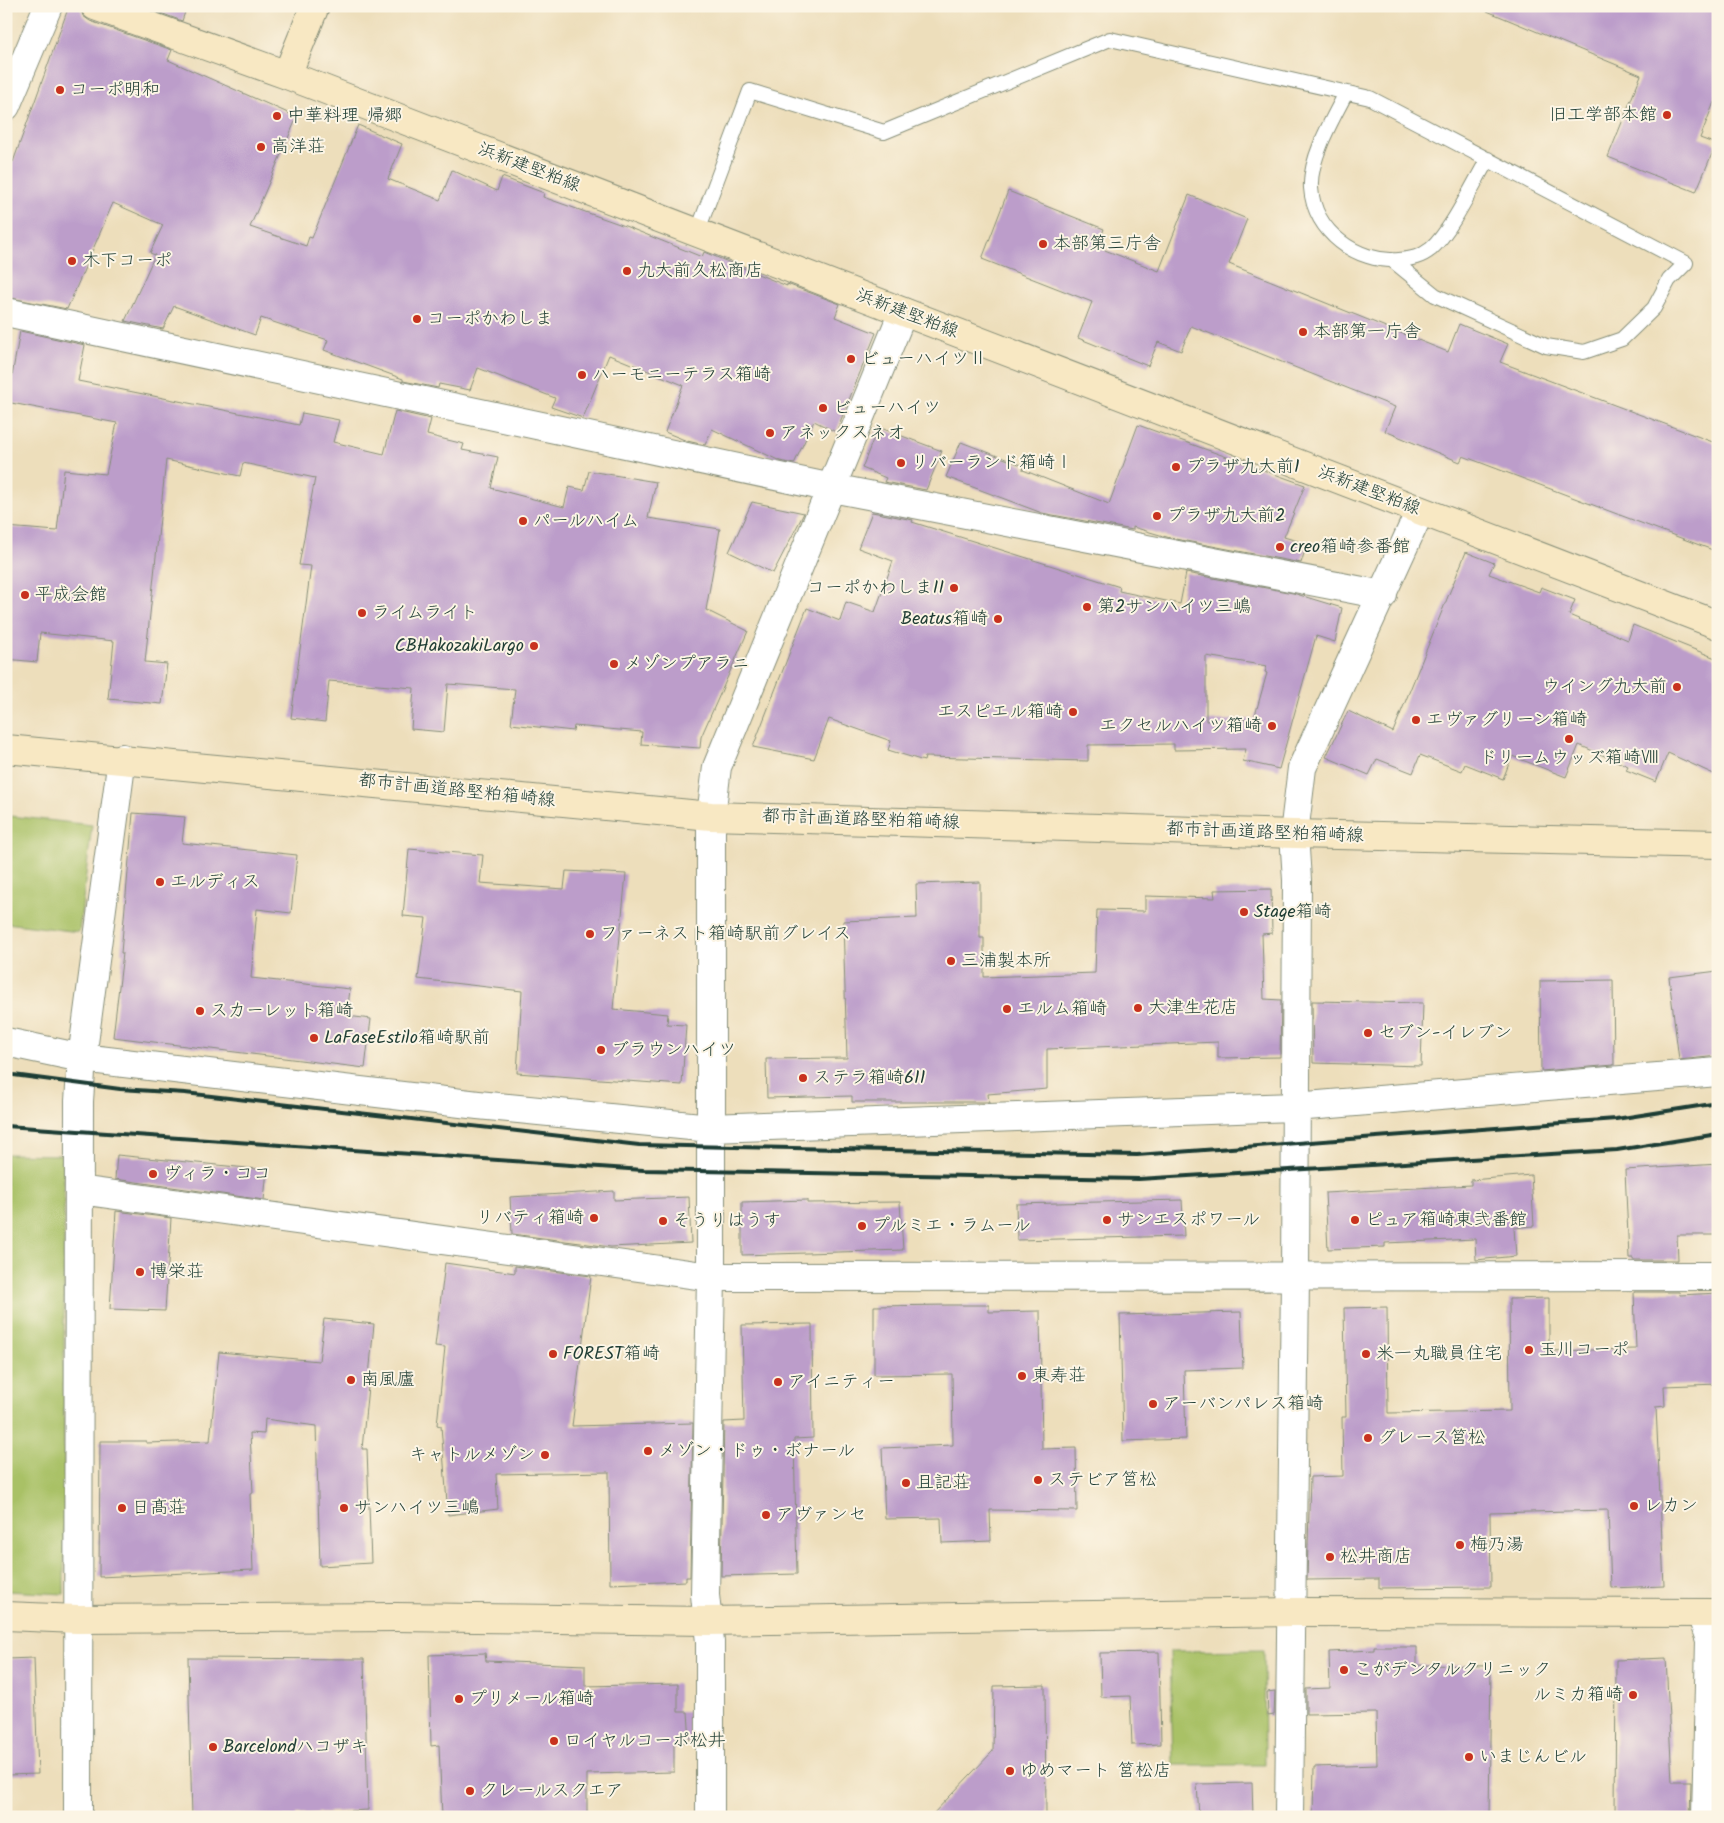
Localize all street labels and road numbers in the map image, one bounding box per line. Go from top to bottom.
street label: 浜新建堅粕線 [473,135,585,201]
street label: 浜新建堅粕線 [851,281,963,347]
street label: 浜新建堅粕線 [1313,458,1425,524]
street label: 都市計画道路堅粕箱崎線 [357,766,557,816]
street label: 都市計画道路堅粕箱崎線 [762,802,960,838]
street label: 都市計画道路堅粕箱崎線 [1166,815,1364,851]

